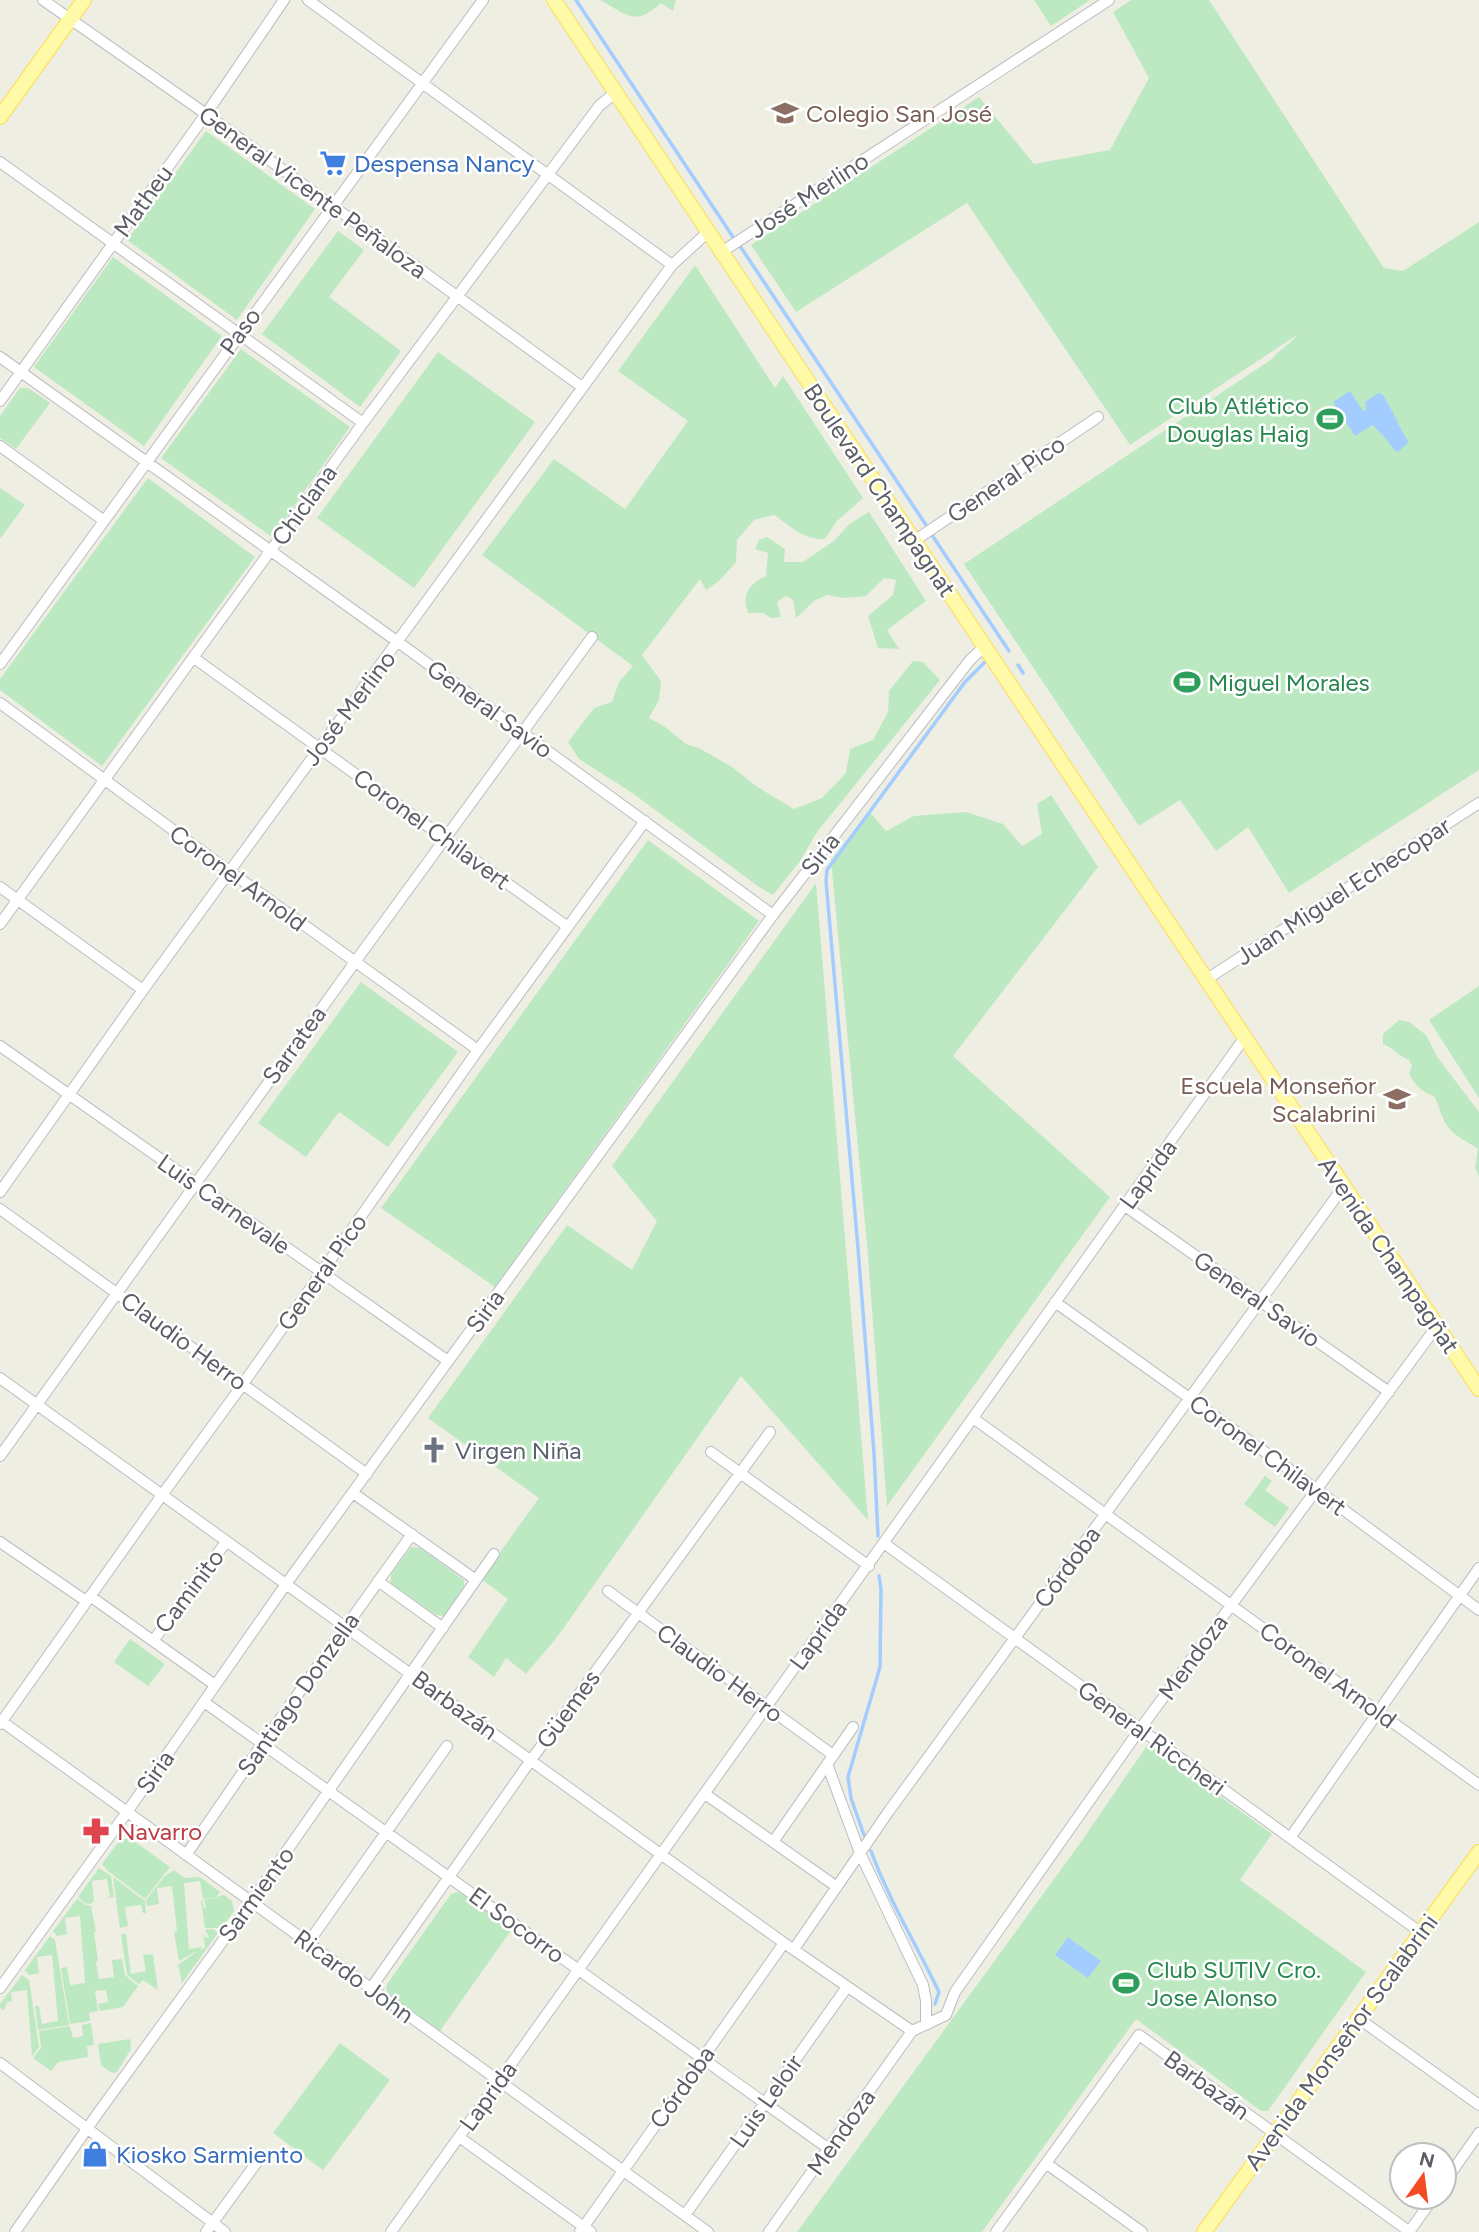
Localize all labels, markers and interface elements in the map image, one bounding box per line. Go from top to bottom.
school or university icon: Colegio San José [770,98,800,128]
place label: Colegio San José [806,99,992,128]
street label: General Vicente Peñaloza [193,100,433,284]
street label: José Merlino [744,146,874,244]
supermarket icon: Despensa Nancy [318,148,348,178]
place label: Despensa Nancy [354,149,535,178]
street label: Matheu [107,160,179,242]
street label: Paso [213,302,267,360]
street label: Boulevard Champagnat [798,378,962,602]
place label: Club Atlético Douglas Haig [1167,391,1309,448]
sports icon: Club Atlético Douglas Haig [1315,404,1345,434]
street label: General Pico [942,429,1070,529]
street label: Chiclana [265,459,343,551]
street label: José Merlino [296,645,402,771]
street label: General Savio [422,654,558,764]
sports icon: Miguel Morales [1172,667,1202,697]
place label: Miguel Morales [1208,668,1370,697]
street label: Coronel Chilavert [348,762,516,896]
street label: Juan Miguel Echecopar [1230,811,1456,971]
street label: Coronel Arnold [164,819,312,937]
street label: Siria [794,827,846,881]
street label: Sarratea [256,1000,332,1090]
place label: Escuela Monseñor Scalabrini [1180,1071,1376,1128]
school or university icon: Escuela Monseñor Scalabrini [1382,1084,1412,1114]
street label: Laprida [1113,1134,1183,1214]
street label: Luis Carnevale [152,1148,296,1260]
street label: Avenida Champagñat [1312,1151,1466,1359]
street label: General Pico [271,1208,373,1336]
street label: General Savio [1188,1245,1326,1353]
street label: Siria [460,1284,510,1338]
street label: Claudio Herro [115,1285,253,1397]
street label: Coronel Chilavert [1184,1388,1352,1522]
church icon: Virgen Niña [419,1435,449,1465]
place label: Virgen Niña [455,1436,582,1465]
street label: Córdoba [1028,1521,1106,1613]
street label: Caminito [148,1543,230,1639]
street label: Laprida [783,1595,853,1675]
street label: Santiago Donzella [231,1607,365,1781]
street label: Mendoza [1152,1609,1234,1705]
street label: Coronel Arnold [1254,1616,1402,1734]
street label: Claudio Herro [651,1617,789,1729]
street label: Barbazán [407,1664,503,1746]
street label: Güemes [530,1664,606,1754]
street label: General Riccheri [1072,1675,1232,1801]
street label: Siria [130,1745,180,1799]
pharmacy icon: Navarro [81,1816,111,1846]
place label: Navarro [117,1817,202,1846]
street label: Sarmiento [212,1841,300,1947]
street label: El Socorro [464,1881,570,1969]
street label: Avenida Monseñor Scalabrini [1238,1908,1444,2176]
street label: Ricardo John [288,1923,420,2029]
place label: Club SUTIV Cro. Jose Alonso [1147,1955,1321,2012]
sports icon: Club SUTIV Cro. Jose Alonso [1111,1968,1141,1998]
street label: Córdoba [643,2040,721,2134]
street label: Barbazán [1159,2044,1255,2126]
street label: Luis Leloir [723,2049,809,2153]
street label: Laprida [453,2056,523,2136]
street label: Mendoza [801,2083,881,2181]
shop icon: Kiosko Sarmiento [80,2139,110,2169]
place label: Kiosko Sarmiento [116,2140,303,2169]
north arrow [1388,2141,1458,2211]
text: N [1417,2147,1437,2173]

